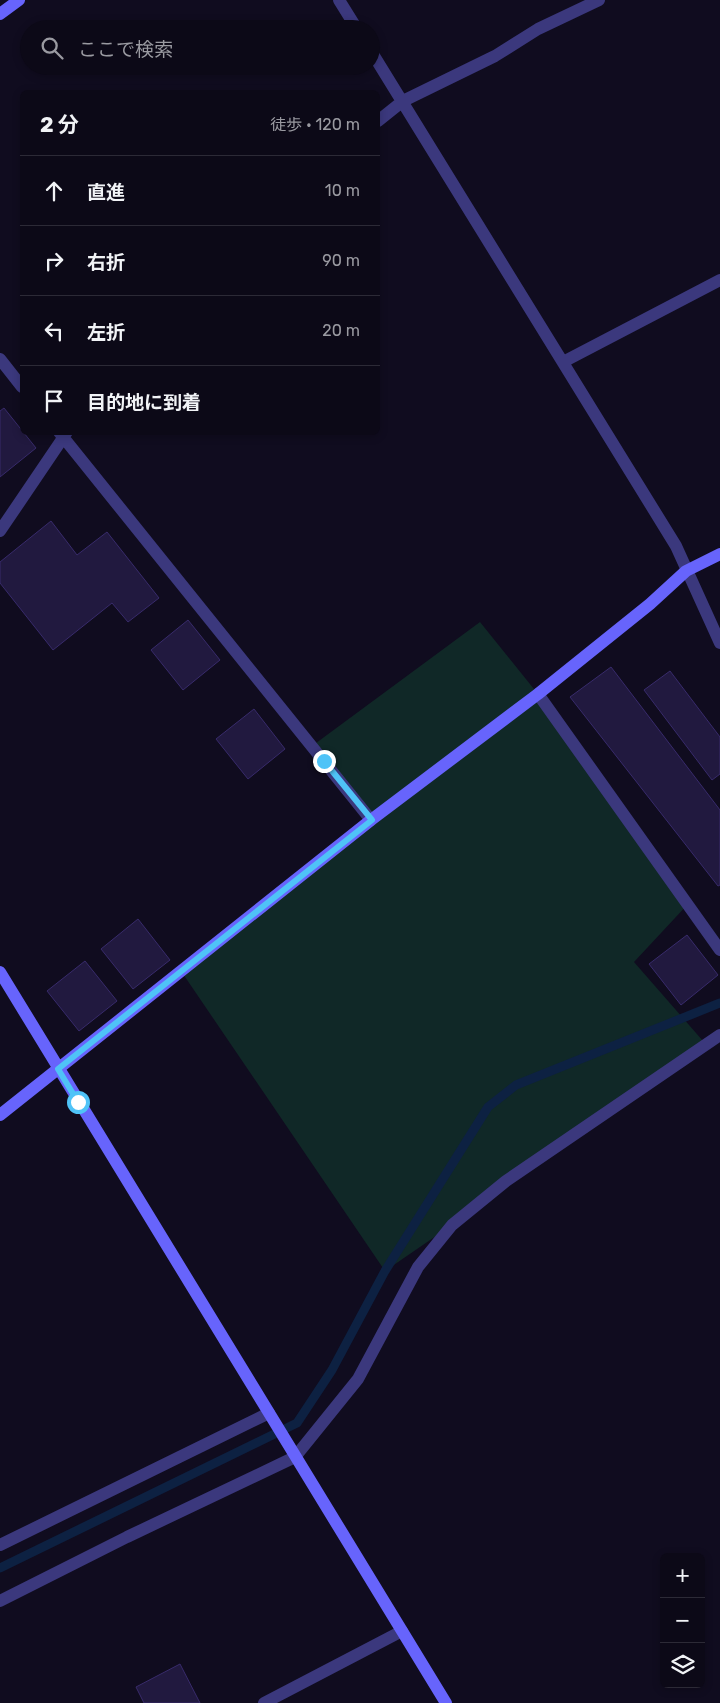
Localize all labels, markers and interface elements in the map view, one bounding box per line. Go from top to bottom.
search box [20,20,380,75]
icon: search [38,34,66,62]
text: ここで検索 [78,38,173,61]
text: 2 分 [40,112,79,137]
text: 徒歩 · 120 m [270,115,360,134]
icon: ahead [40,177,68,205]
text: 直進 [87,181,125,204]
text: 10 m [325,181,360,200]
icon: right [40,247,68,275]
text: 右折 [87,251,125,274]
text: 90 m [322,251,360,270]
icon: left [40,317,68,345]
text: 左折 [87,321,125,344]
text: 20 m [322,321,360,340]
icon: arrive [40,387,68,415]
text: 目的地に到着 [87,391,201,414]
route end [313,750,336,773]
route start [67,1091,90,1114]
map controls [660,1553,705,1688]
button: + [660,1553,705,1598]
button: − [660,1598,705,1643]
button: layers [660,1643,705,1688]

